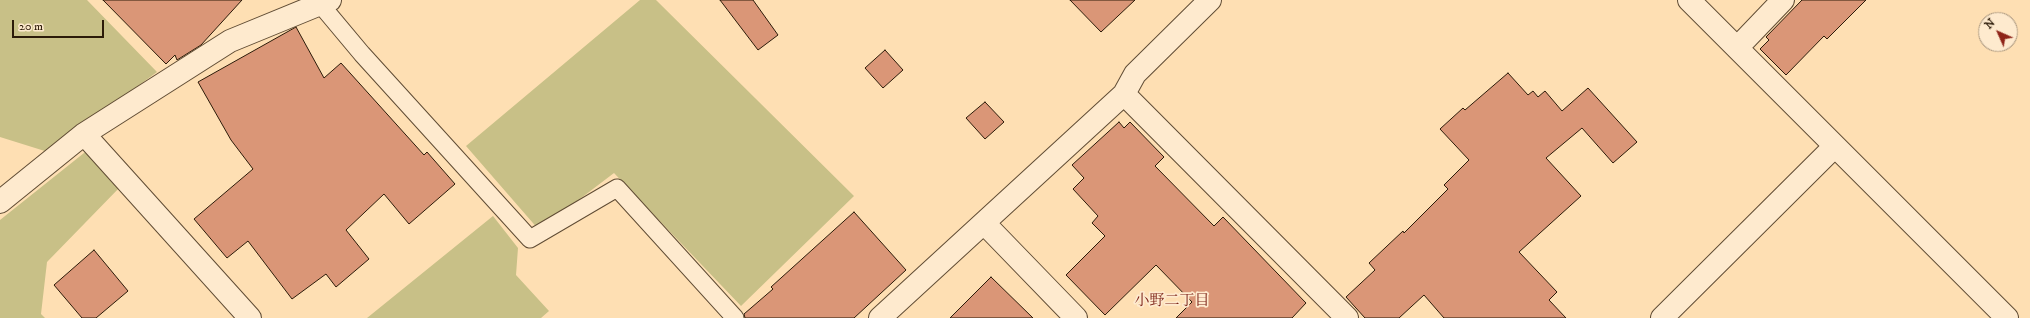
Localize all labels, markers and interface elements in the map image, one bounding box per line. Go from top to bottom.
scale bar [14,12,106,38]
north arrow [1978,12,2018,52]
text: N [1982,16,1998,32]
text: 20 m [19,19,43,34]
district label: 小野二丁目 [1135,293,1209,311]

